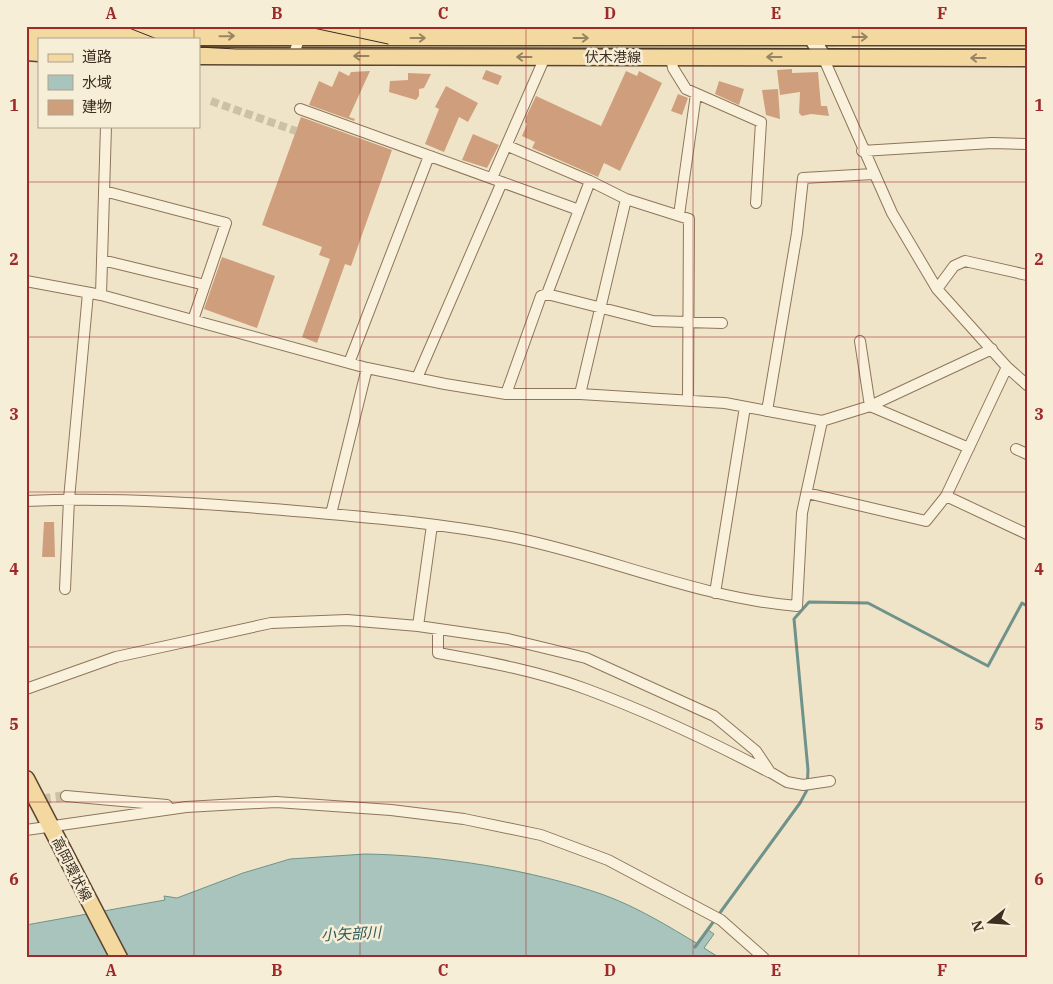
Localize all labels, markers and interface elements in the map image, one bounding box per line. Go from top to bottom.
text: A [105,3,117,23]
text: B [271,3,283,23]
text: C [438,3,448,23]
text: D [604,3,616,23]
text: E [771,3,781,23]
text: F [937,3,947,23]
one-way arrow [218,31,235,41]
one-way arrow [852,32,868,42]
one-way arrow [410,33,426,43]
one-way arrow [572,33,589,43]
legend [38,38,200,128]
text: 道路 [82,47,112,66]
street label: 伏木港線 [585,48,641,66]
one-way arrow [354,51,370,61]
one-way arrow [516,52,532,62]
one-way arrow [766,52,782,62]
one-way arrow [970,53,986,63]
text: 水域 [82,73,112,92]
text: 1 [9,95,19,115]
text: 1 [1034,95,1044,115]
text: 建物 [82,97,112,116]
text: 2 [9,249,19,269]
text: 2 [1034,249,1044,269]
text: 3 [9,404,19,424]
text: 3 [1034,404,1044,424]
text: 4 [9,559,19,579]
text: 4 [1034,559,1044,579]
text: 5 [9,714,19,734]
text: 5 [1034,714,1044,734]
street label: 高岡環状線 [48,834,96,904]
text: 6 [9,869,19,889]
text: 6 [1034,869,1044,889]
north arrow [966,896,1016,946]
text: N [967,918,988,934]
water label: 小矢部川 [321,922,383,945]
text: A [105,960,117,980]
text: B [271,960,283,980]
text: C [438,960,448,980]
text: D [604,960,616,980]
text: E [771,960,781,980]
text: F [937,960,947,980]

